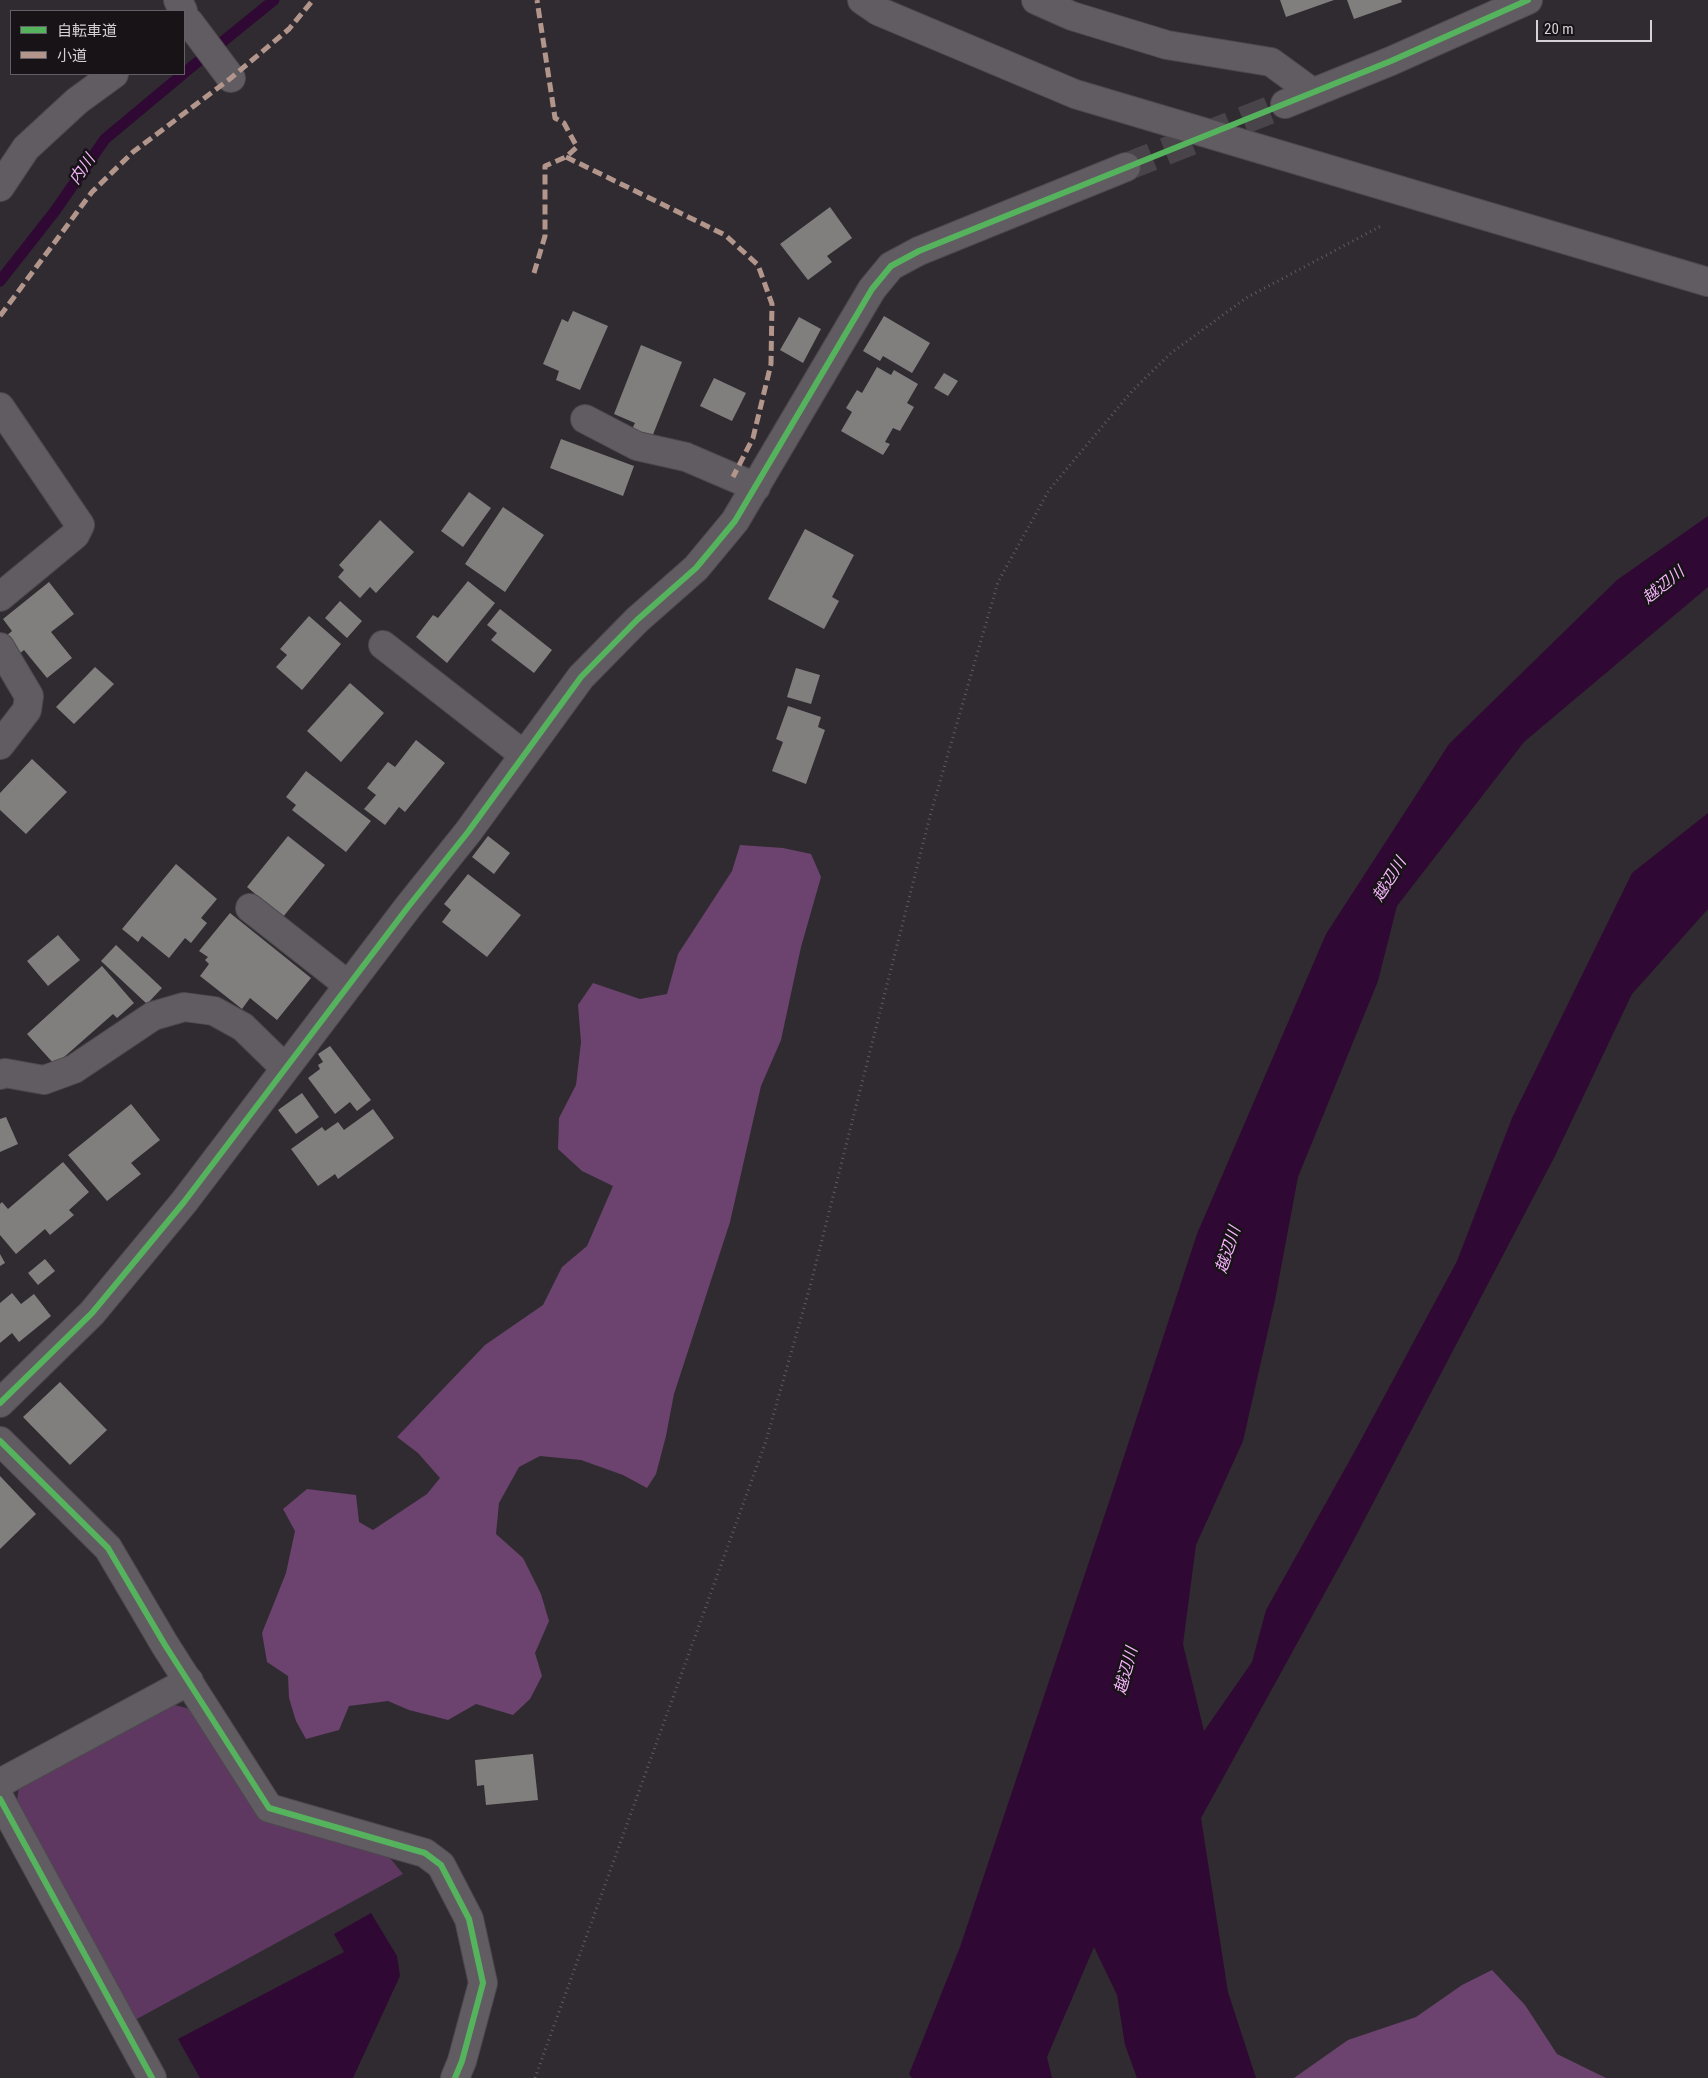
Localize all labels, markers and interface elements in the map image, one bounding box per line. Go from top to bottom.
legend [10,10,185,75]
scale bar [1538,10,1654,42]
text: 20 m [1544,20,1574,38]
text: 自転車道 [57,22,117,40]
text: 小道 [57,47,87,65]
water label: 内川 [66,151,100,189]
water label: 越辺川 [1639,563,1689,609]
water label: 越辺川 [1369,855,1411,905]
water label: 越辺川 [1212,1224,1246,1276]
water label: 越辺川 [1112,1645,1142,1697]

